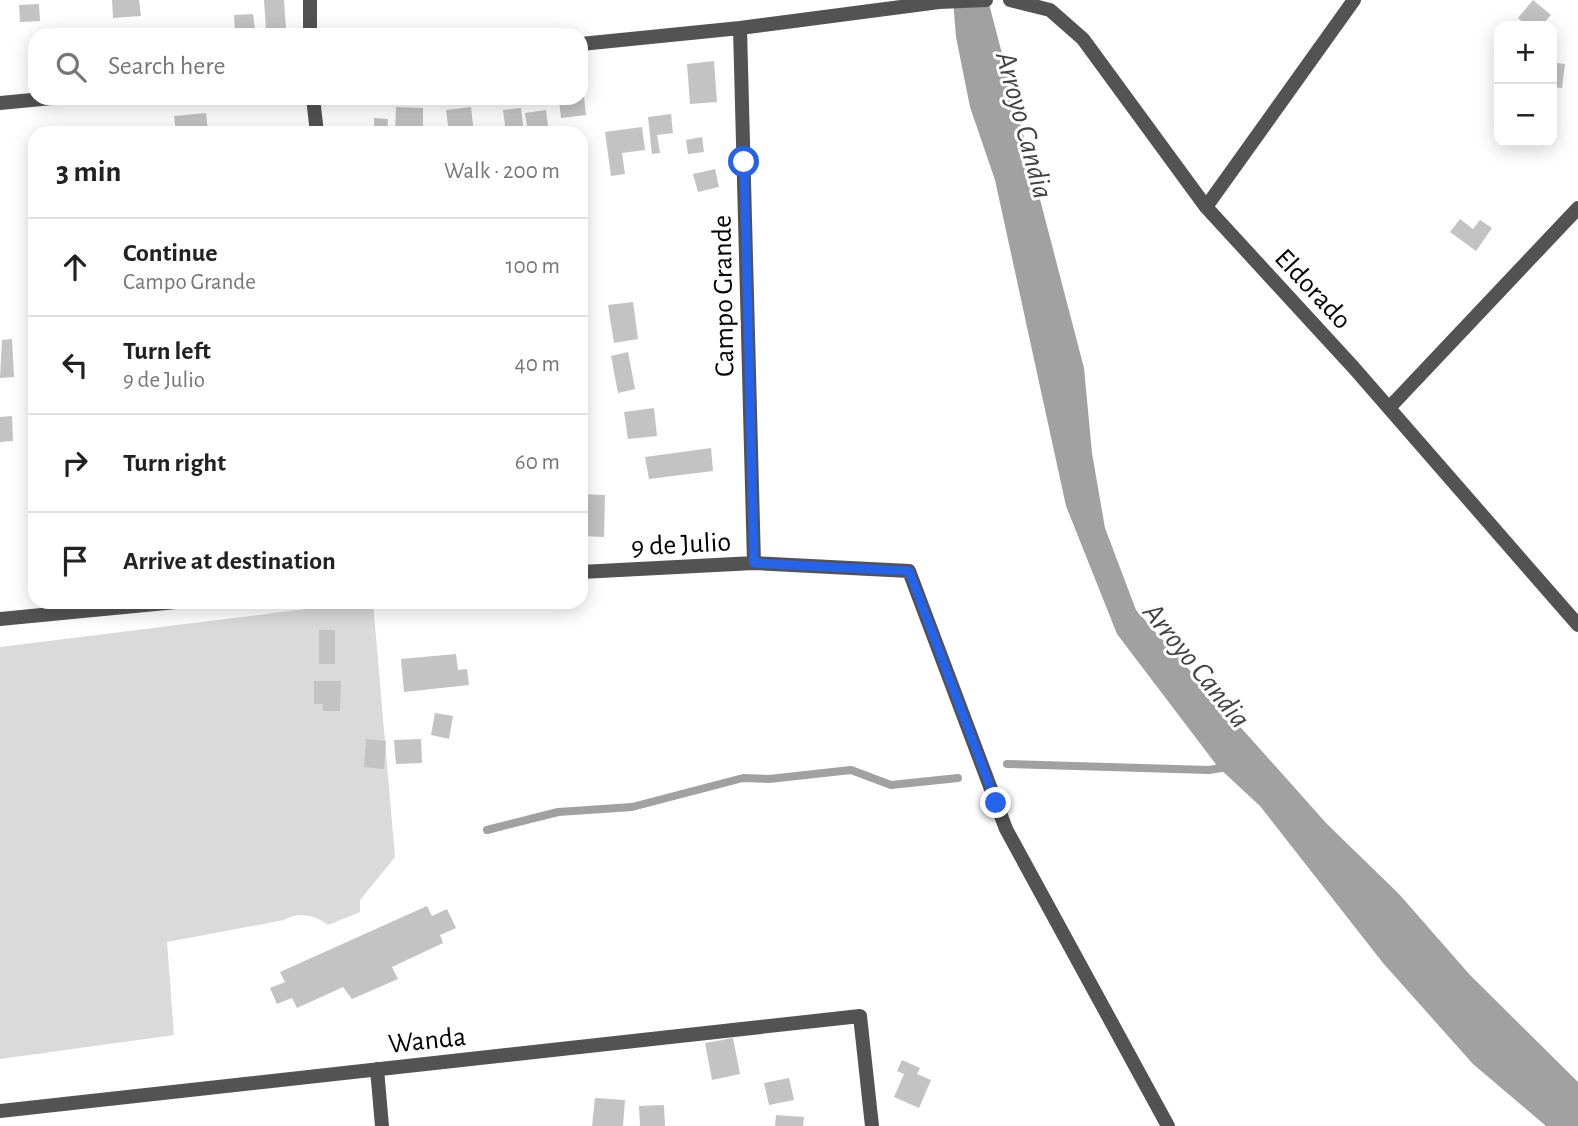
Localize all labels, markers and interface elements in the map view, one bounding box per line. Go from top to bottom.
map controls [1494,21,1557,147]
button: + [1494,21,1557,84]
search box [28,28,588,105]
water label: Arroyo Candia [990,47,1058,202]
icon: search [52,48,90,86]
text: Search here [108,53,226,79]
button: − [1494,84,1557,147]
route start [728,146,759,177]
text: 3 min [56,157,121,187]
text: Walk · 200 m [444,160,560,183]
street label: Campo Grande [709,215,739,377]
text: Continue [123,240,218,266]
street label: Eldorado [1269,244,1356,335]
icon: ahead [56,248,94,286]
text: 100 m [506,255,560,278]
text: Campo Grande [123,271,256,294]
text: Turn left [123,338,211,364]
icon: left [56,346,94,384]
text: 40 m [515,353,560,376]
text: 9 de Julio [123,369,205,392]
icon: right [56,444,94,482]
text: Turn right [123,450,226,476]
text: 60 m [515,451,560,474]
street label: 9 de Julio [630,528,732,562]
icon: arrive [56,542,94,580]
text: Arrive at destination [123,548,336,574]
water label: Arroyo Candia [1136,597,1255,734]
route end [980,787,1011,818]
street label: Wanda [387,1023,468,1059]

